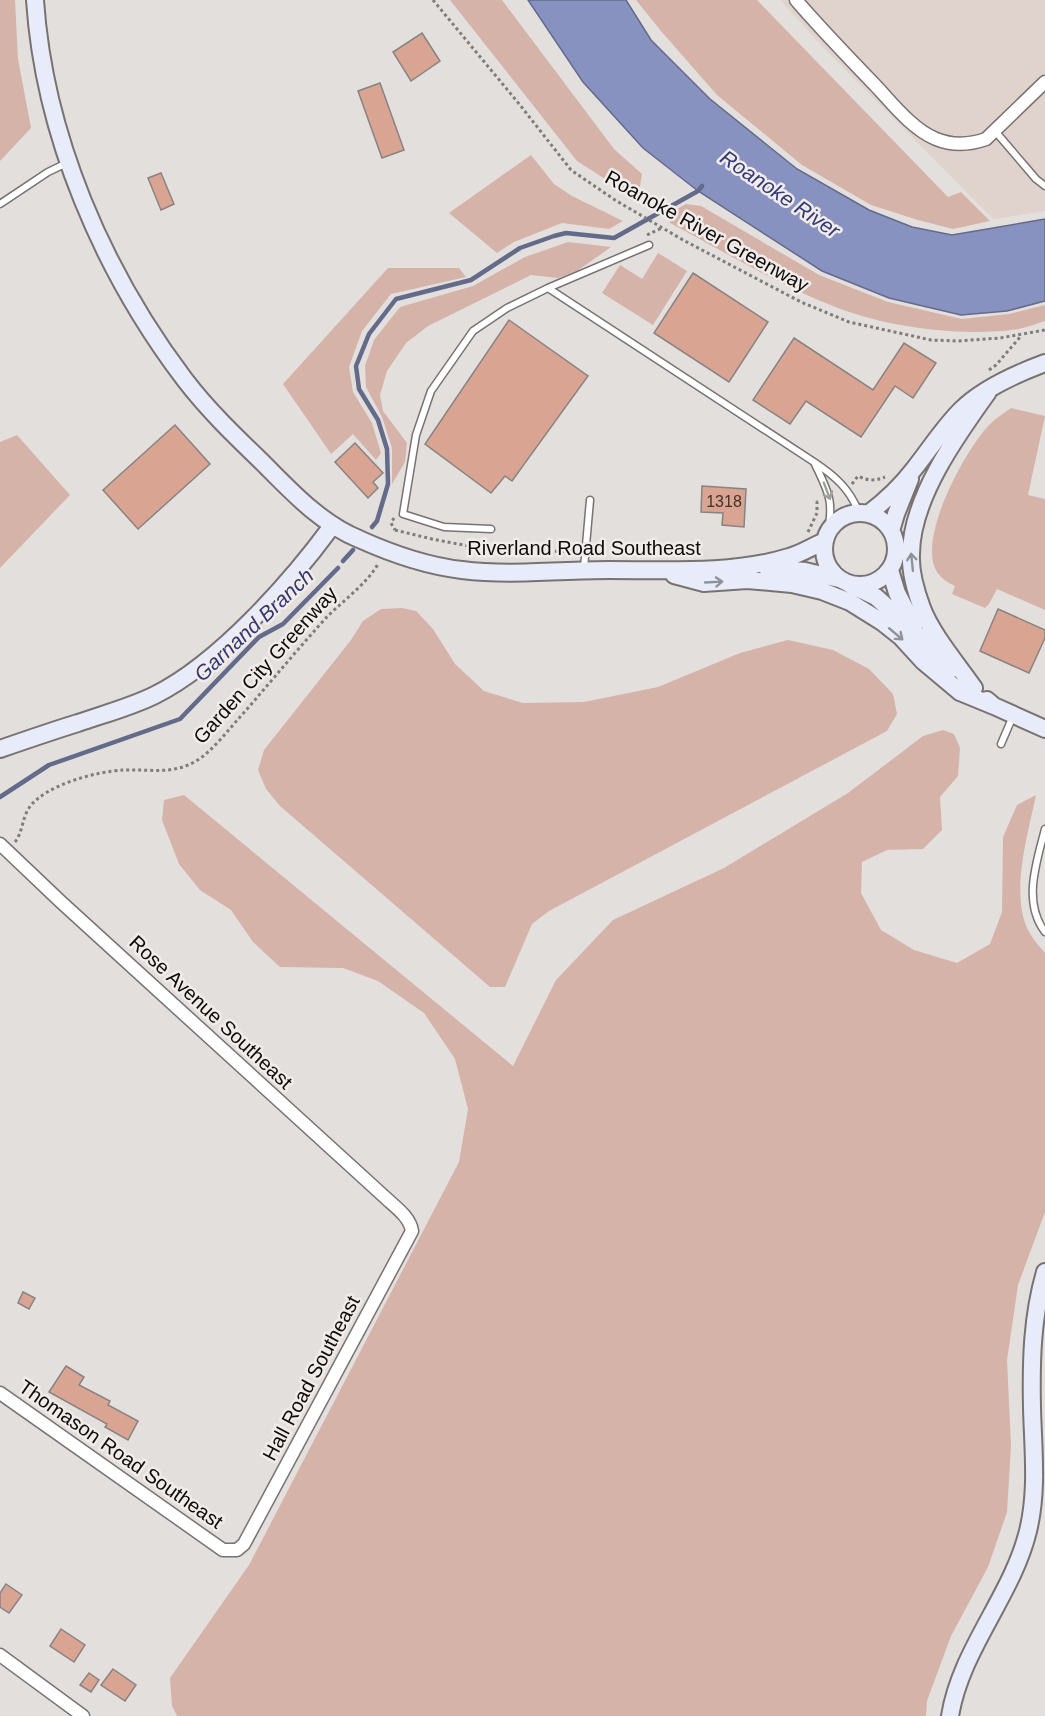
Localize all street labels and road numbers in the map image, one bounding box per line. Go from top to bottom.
street label: Roanoke River Greenway [602,166,812,296]
street label: Riverland Road Southeast [467,537,701,559]
street label: Garden City Greenway [189,582,341,748]
street label: Rose Avenue Southeast [125,931,297,1093]
street label: Hall Road Southeast [258,1291,364,1464]
street label: Thomason Road Southeast [15,1375,227,1533]

